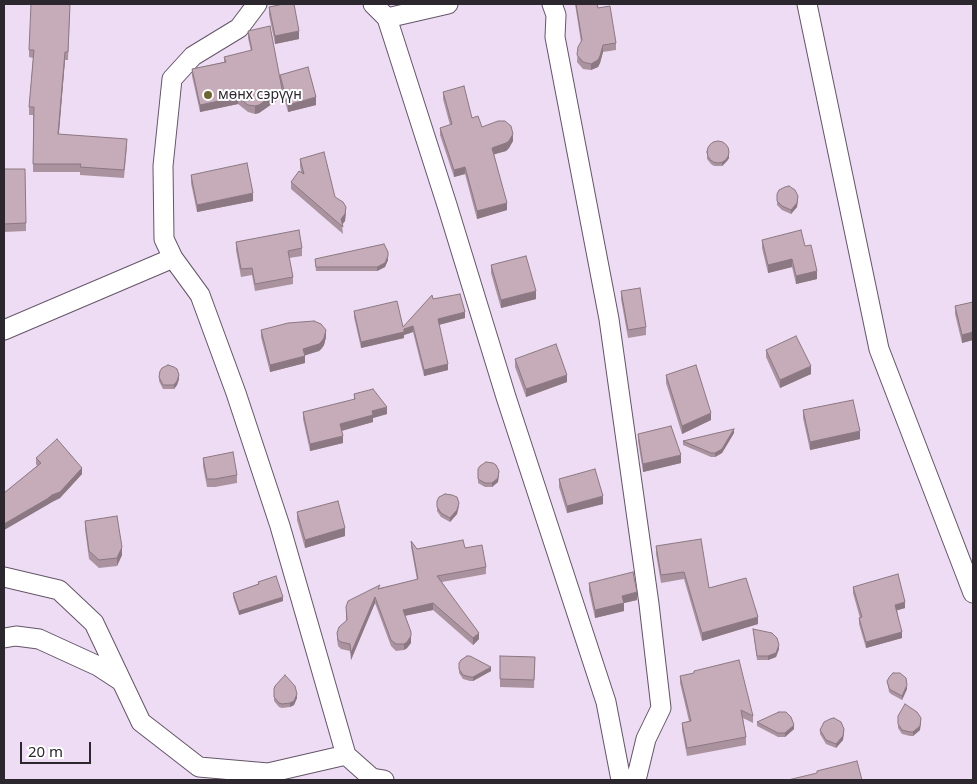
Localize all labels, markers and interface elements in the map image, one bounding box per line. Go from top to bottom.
place label: мөнх сэрүүн [218,87,302,103]
marker: мөнх сэрүүн [202,89,214,101]
scale bar [22,732,94,764]
text: 20 m [28,741,63,761]

